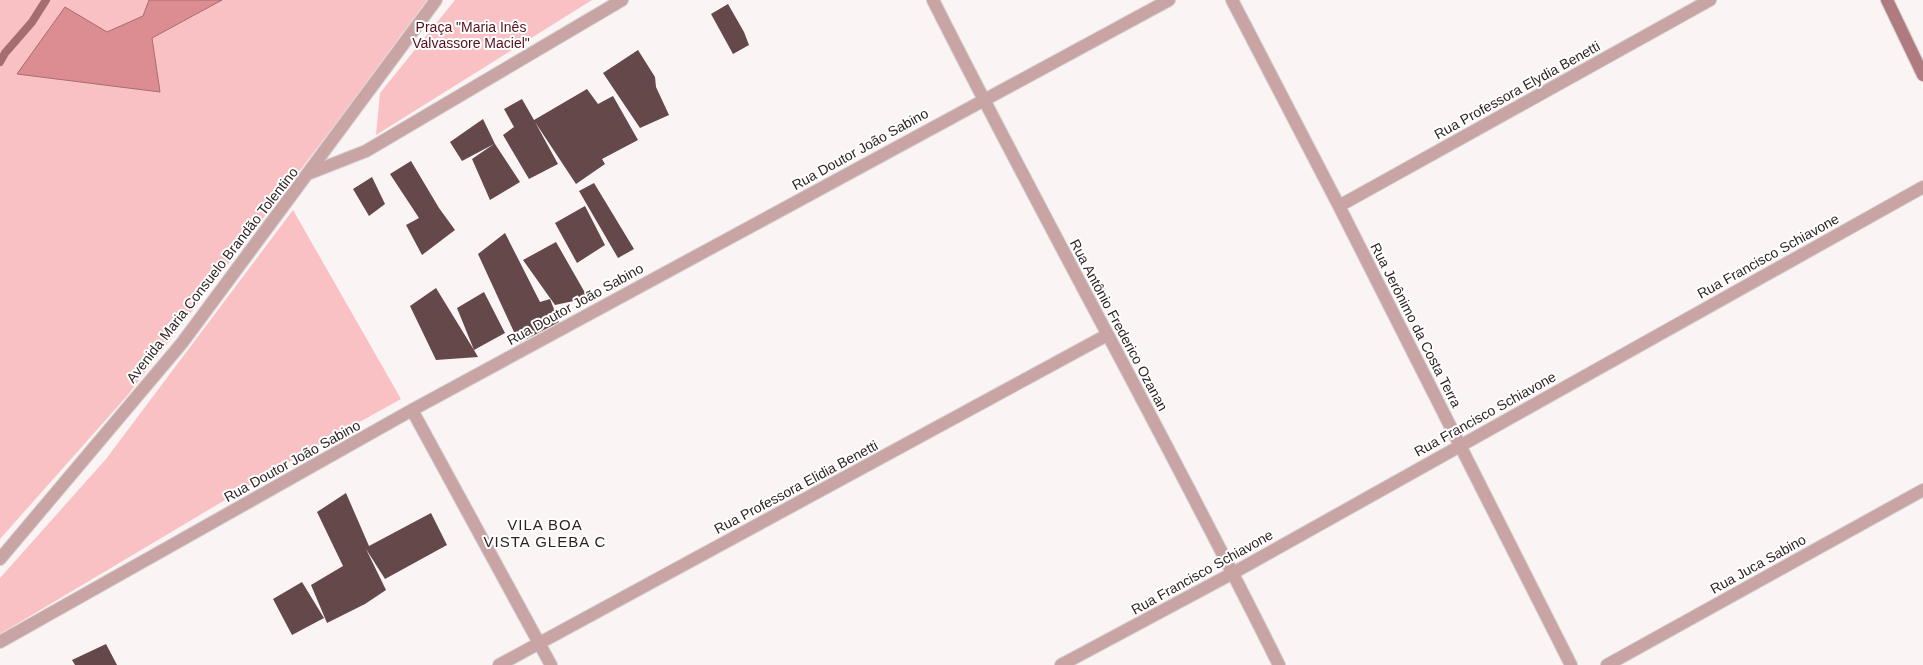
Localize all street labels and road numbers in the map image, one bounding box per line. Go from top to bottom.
street label: Rua Professora Elydia Benetti [1431,38,1603,142]
street label: Rua Doutor João Sabino [789,105,931,193]
street label: Avenida Maria Consuelo Brandão Tolentino [123,164,301,386]
street label: Rua Francisco Schiavone [1694,210,1842,302]
street label: Rua Antônio Frederico Ozanan [1067,236,1171,414]
street label: Rua Jerônimo da Costa Terra [1367,240,1465,410]
street label: Rua Doutor João Sabino [504,260,646,348]
street label: Rua Francisco Schiavone [1411,368,1559,460]
street label: Rua Doutor João Sabino [221,417,363,505]
street label: Rua Professora Elidia Benetti [712,437,880,537]
street label: Rua Francisco Schiavone [1128,526,1276,618]
street label: Rua Juca Sabino [1707,531,1809,597]

